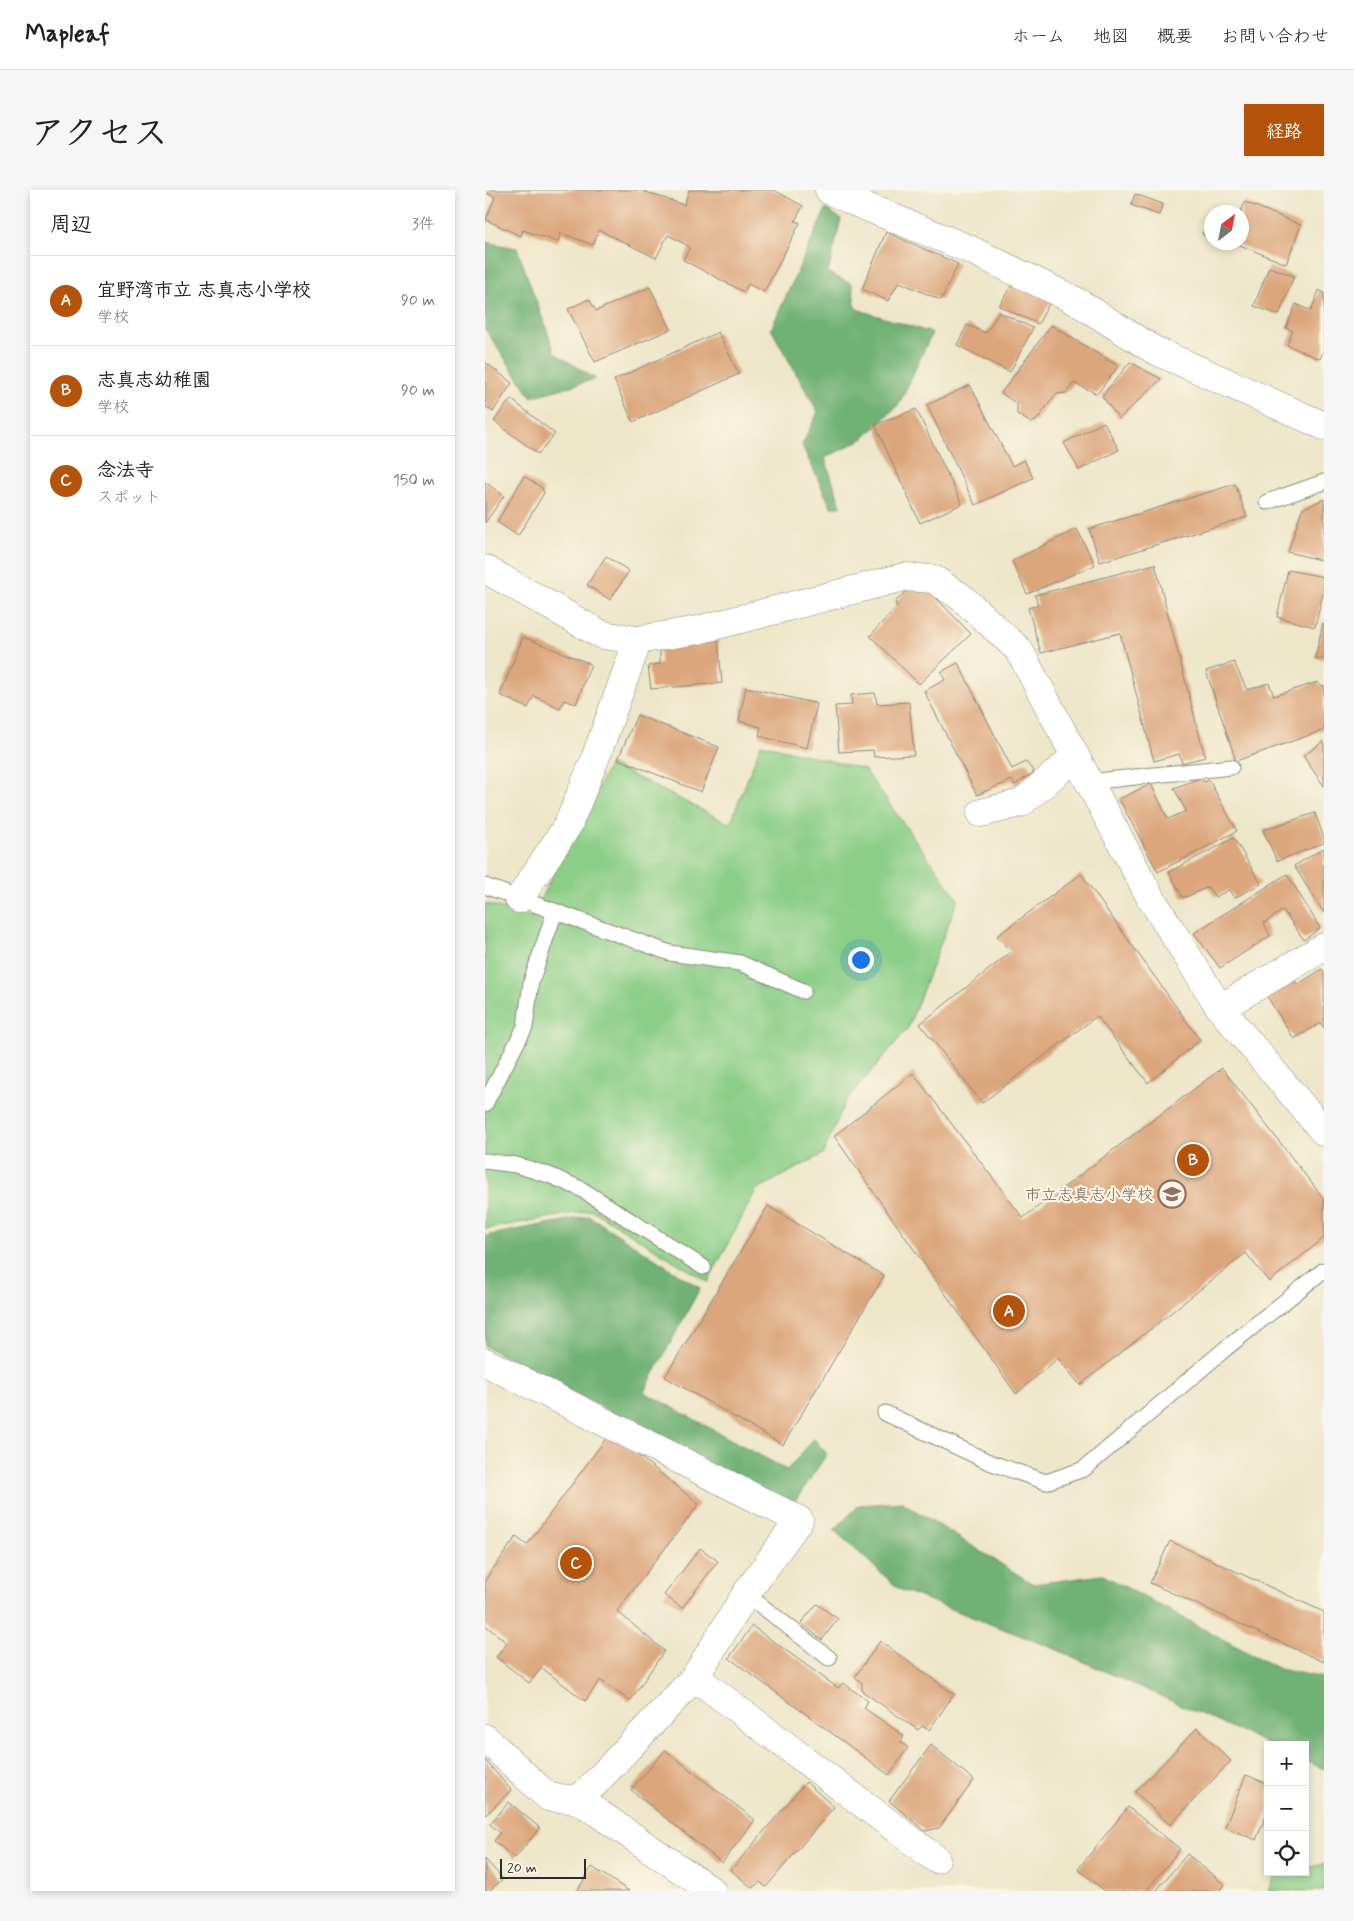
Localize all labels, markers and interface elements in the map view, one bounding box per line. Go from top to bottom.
text: Mapleaf [25,19,110,50]
text: ホーム [1012,25,1065,49]
text: 地図 [1093,25,1129,49]
text: 概要 [1157,25,1193,49]
text: お問い合わせ [1221,25,1329,49]
button: 経路 [1244,104,1324,156]
text: アクセス [30,111,168,157]
north arrow [1204,205,1249,250]
text: 周辺 [50,211,92,239]
text: 3件 [412,214,435,235]
text: 宜野湾市立 志真志小学校 [97,278,311,303]
text: A [61,290,71,311]
text: 90 m [401,290,435,311]
text: 学校 [97,307,129,328]
text: 志真志幼稚園 [97,368,211,393]
text: B [61,380,71,401]
text: 90 m [401,380,435,401]
text: 学校 [97,397,129,418]
text: 念法寺 [97,458,154,483]
text: C [60,470,72,491]
text: 150 m [393,470,435,491]
text: スポット [97,487,161,508]
your location [848,947,874,973]
pin: B [1177,1141,1209,1179]
school or university icon: 市立志真志小学校 [1157,1179,1187,1209]
place label: 市立志真志小学校 [1025,1185,1153,1206]
pin: A [993,1292,1025,1330]
pin: C [560,1544,592,1582]
map controls [1264,1741,1309,1876]
button: + [1264,1741,1309,1786]
button: − [1264,1786,1309,1831]
button: locate [1264,1831,1309,1876]
scale bar [500,1856,586,1879]
text: 20 m [507,1859,537,1877]

